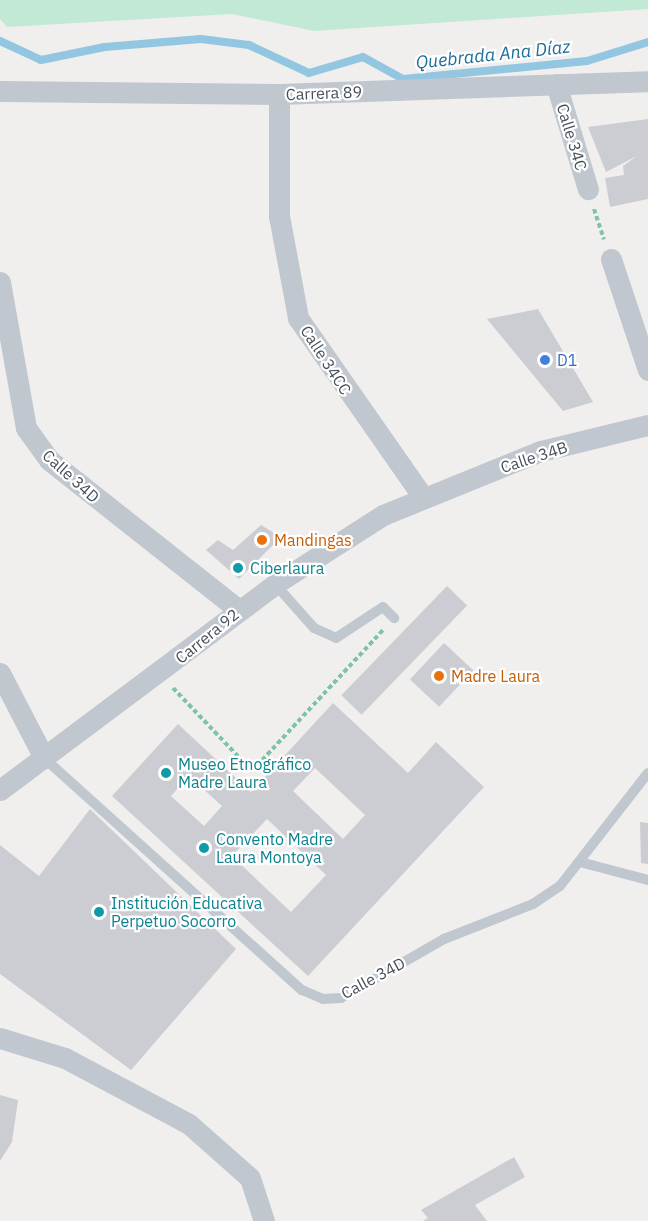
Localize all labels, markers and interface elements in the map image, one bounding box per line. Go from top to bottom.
water label: Quebrada Ana Díaz [415,36,571,74]
street label: Carrera 89 [286,82,362,104]
street label: Calle 34C [553,101,591,173]
street label: Calle 34CC [297,322,355,398]
place label: D1 [557,350,577,370]
marker: D1 [538,353,552,367]
street label: Calle 34B [498,437,570,477]
street label: Calle 34D [39,446,103,506]
place label: Mandingas [274,530,352,550]
marker: Mandingas [255,533,269,547]
place label: Ciberlaura [250,558,324,578]
marker: Ciberlaura [231,561,245,575]
street label: Carrera 92 [171,605,243,667]
place label: Madre Laura [451,666,540,686]
marker: Madre Laura [432,669,446,683]
place label: Museo Etnográfico Madre Laura [178,754,311,792]
marker: Museo Etnográfico Madre Laura [159,766,173,780]
place label: Convento Madre Laura Montoya [216,829,333,867]
marker: Convento Madre Laura Montoya [197,841,211,855]
place label: Institución Educativa Perpetuo Socorro [111,893,262,931]
marker: Institución Educativa Perpetuo Socorro [92,905,106,919]
street label: Calle 34D [338,953,408,1003]

